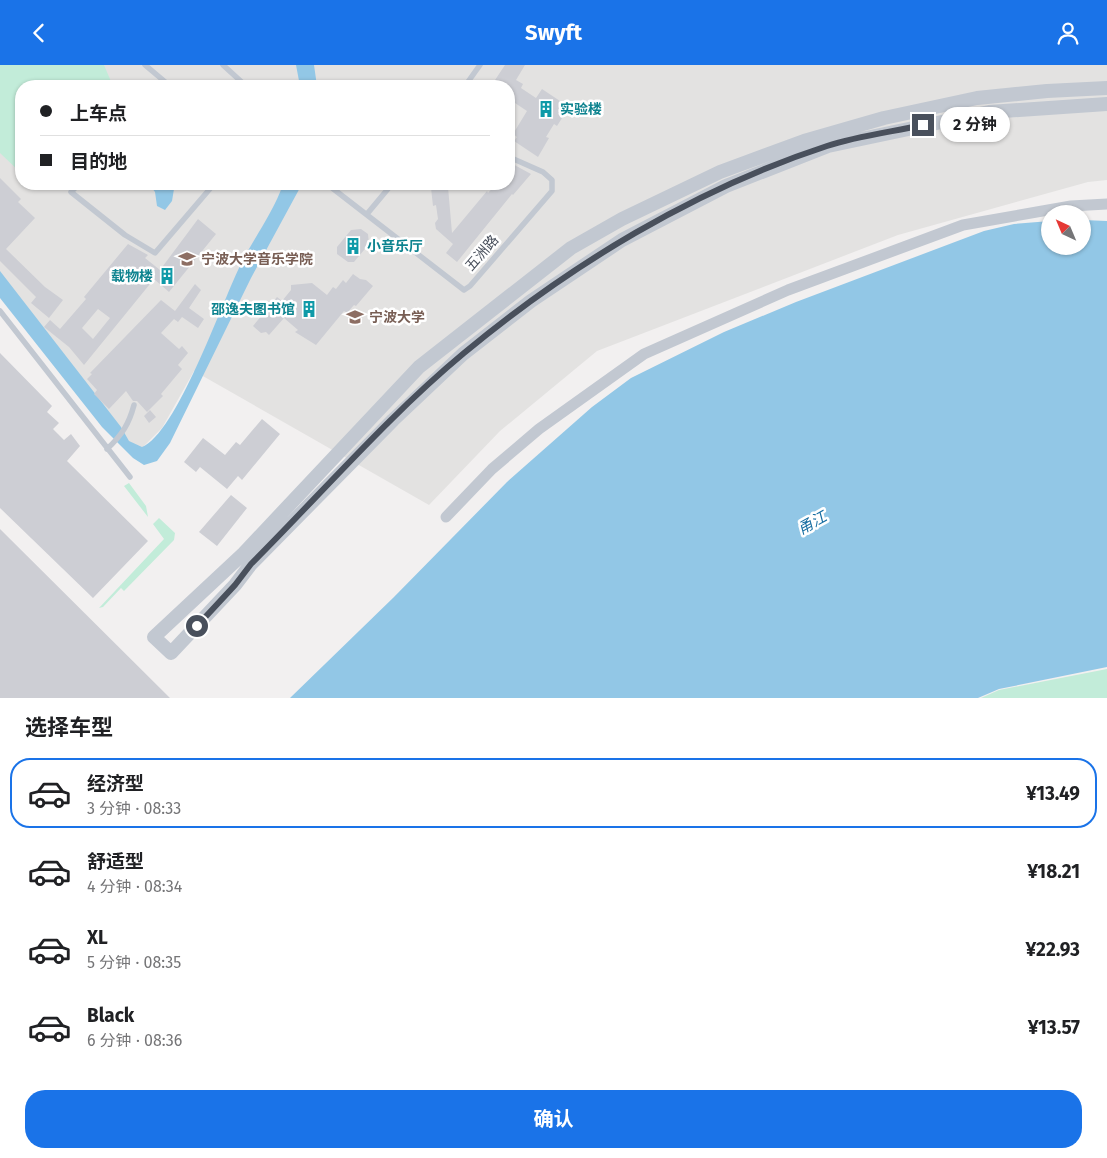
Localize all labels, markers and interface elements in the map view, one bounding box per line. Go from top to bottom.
icon: back [25,19,53,47]
text: Swyft [525,19,582,46]
icon: person [1054,19,1082,47]
building icon: 实验楼 [536,99,556,119]
place label: 实验楼 [560,101,602,118]
text: 上车点 [70,102,127,125]
callout: 2 分钟 [940,107,1010,143]
route end [912,114,934,136]
text: 2 分钟 [953,115,997,134]
text: 目的地 [70,150,127,173]
north arrow [1041,205,1091,255]
map controls [1041,205,1091,255]
street label: 五洲路 [462,232,502,274]
building icon: 小音乐厅 [343,236,363,256]
place label: 小音乐厅 [367,238,423,255]
school or university icon: 宁波大学音乐学院 [177,249,197,269]
place label: 宁波大学音乐学院 [201,251,313,268]
building icon: 载物楼 [157,266,177,286]
place label: 载物楼 [111,268,153,285]
building icon: 邵逸夫图书馆 [299,299,319,319]
place label: 邵逸夫图书馆 [211,301,295,318]
school or university icon: 宁波大学 [345,307,365,327]
place label: 宁波大学 [369,309,425,326]
water label: 甬江 [795,507,831,538]
route start [186,615,208,637]
text: 选择车型 [25,714,113,741]
icon: car [27,771,72,816]
text: 经济型 [87,772,144,795]
text: ¥13.49 [1026,782,1080,805]
text: 3 分钟 · 08:33 [87,799,181,818]
icon: car [27,849,72,894]
text: 舒适型 [87,850,144,873]
text: ¥18.21 [1027,860,1080,883]
text: 4 分钟 · 08:34 [87,877,182,896]
text: XL [87,926,108,949]
icon: car [27,927,72,972]
text: ¥22.93 [1026,938,1080,961]
text: 5 分钟 · 08:35 [87,953,181,972]
text: Black [87,1004,134,1027]
icon: car [27,1005,72,1050]
text: ¥13.57 [1028,1016,1080,1039]
text: 6 分钟 · 08:36 [87,1031,182,1050]
button: 确认 [25,1090,1082,1148]

